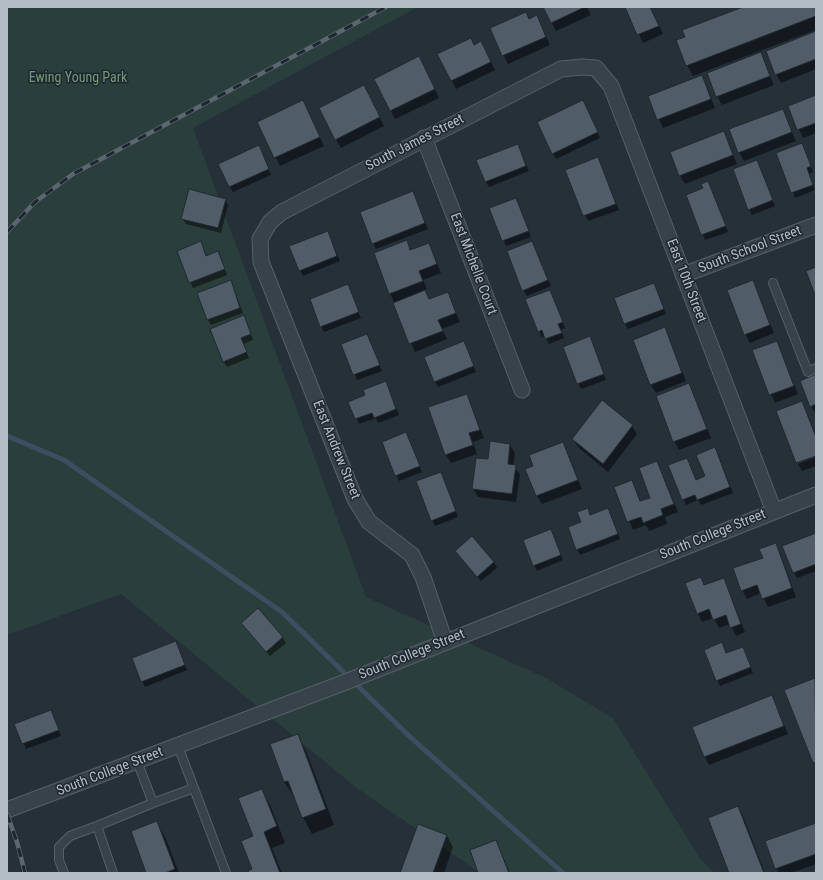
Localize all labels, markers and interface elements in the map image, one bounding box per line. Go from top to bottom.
park label: Ewing Young Park [29,70,127,86]
street label: South James Street [363,111,467,175]
street label: East Michelle Court [446,211,500,317]
street label: South School Street [696,223,804,277]
street label: East 10th Street [662,237,710,325]
street label: East Andrew Street [309,398,363,502]
street label: South College Street [658,506,768,564]
street label: South College Street [357,626,467,684]
street label: South College Street [54,744,166,800]

